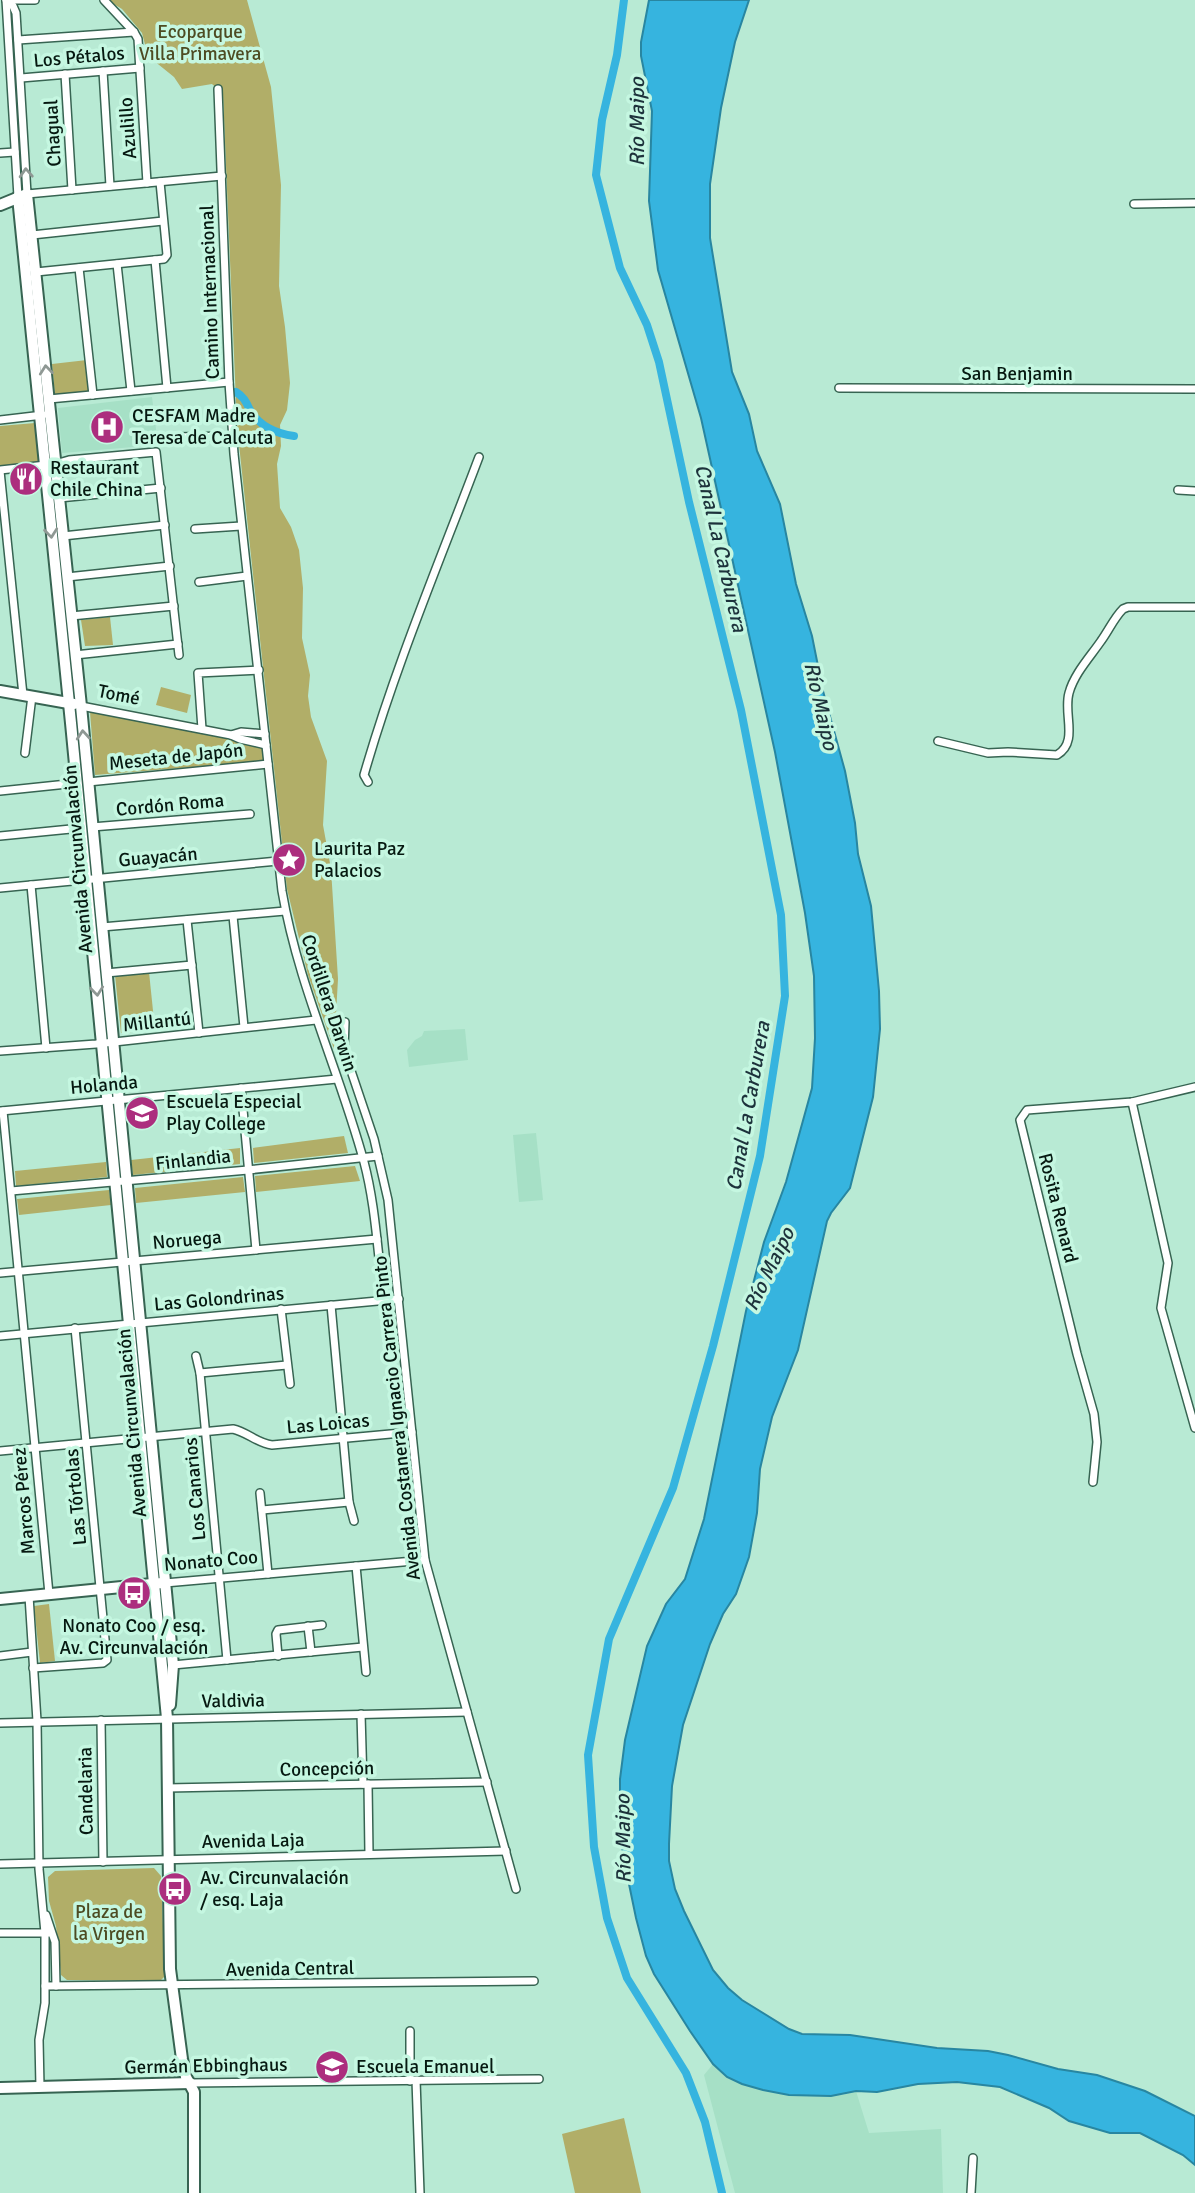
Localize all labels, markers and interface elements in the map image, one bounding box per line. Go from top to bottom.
park label: Ecoparque Villa Primavera [139,20,261,66]
street label: Los Pétalos [32,41,126,73]
water label: Río Maipo [624,76,650,167]
street label: Azulillo [114,96,142,160]
street label: Chagual [39,99,67,167]
one-way arrow [19,167,34,178]
street label: Camino Internacional [195,204,225,380]
street label: San Benjamin [961,362,1073,386]
one-way arrow [38,364,53,375]
place label: CESFAM Madre Teresa de Calcuta [132,404,273,450]
hospital icon: CESFAM Madre Teresa de Calcuta [88,408,126,446]
place label: Restaurant Chile China [50,456,143,502]
restaurant icon: Restaurant Chile China [7,460,45,498]
water label: Canal La Carburera [689,461,753,636]
one-way arrow [43,528,58,539]
water label: Río Maipo [798,660,844,753]
street label: Tomé [96,679,142,711]
one-way arrow [76,729,91,740]
street label: Meseta de Japón [108,738,244,776]
street label: Avenida Circunvalación [58,764,98,954]
street label: Cordón Roma [115,788,225,822]
place label: Laurita Paz Palacios [314,837,405,883]
place icon: Laurita Paz Palacios [270,841,308,879]
street label: Guayacán [118,842,198,872]
street label: Cordillera Darwin [296,931,362,1075]
one-way arrow [89,986,104,997]
street label: Millantú [122,1006,192,1038]
water label: Canal La Carburera [720,1018,776,1193]
street label: Holanda [69,1070,139,1100]
place label: Escuela Especial Play College [166,1090,301,1136]
school or university icon: Escuela Especial Play College [123,1094,161,1132]
street label: Finlandia [154,1144,232,1176]
street label: Rosita Renard [1033,1151,1083,1265]
water label: Río Maipo [738,1222,801,1315]
street label: Noruega [151,1225,223,1255]
street label: Avenida Costanera Ignacio Carrera Pinto [368,1254,426,1582]
street label: Las Golondrinas [153,1281,285,1317]
street label: Avenida Circunvalación [112,1328,152,1518]
street label: Las Loicas [286,1408,370,1440]
street label: Los Canarios [179,1436,211,1542]
street label: Marcos Pérez [7,1447,41,1555]
street label: Las Tórtolas [60,1448,92,1546]
street label: Nonato Coo [163,1545,259,1577]
bus stop icon: Nonato Coo / esq. Av. Circunvalación [115,1574,153,1612]
place label: Nonato Coo / esq. Av. Circunvalación [60,1614,208,1660]
street label: Valdivia [201,1688,265,1714]
street label: Candelaria [73,1747,99,1835]
street label: Concepción [280,1756,374,1782]
water label: Río Maipo [609,1793,637,1884]
street label: Avenida Laja [201,1828,305,1854]
place label: Av. Circunvalación / esq. Laja [200,1866,349,1912]
bus stop icon: Av. Circunvalación / esq. Laja [156,1870,194,1908]
park label: Plaza de la Virgen [73,1900,145,1946]
street label: Avenida Central [226,1956,354,1982]
school or university icon: Escuela Emanuel [313,2048,351,2086]
street label: Germán Ebbinghaus [124,2053,288,2079]
place label: Escuela Emanuel [356,2055,495,2079]

